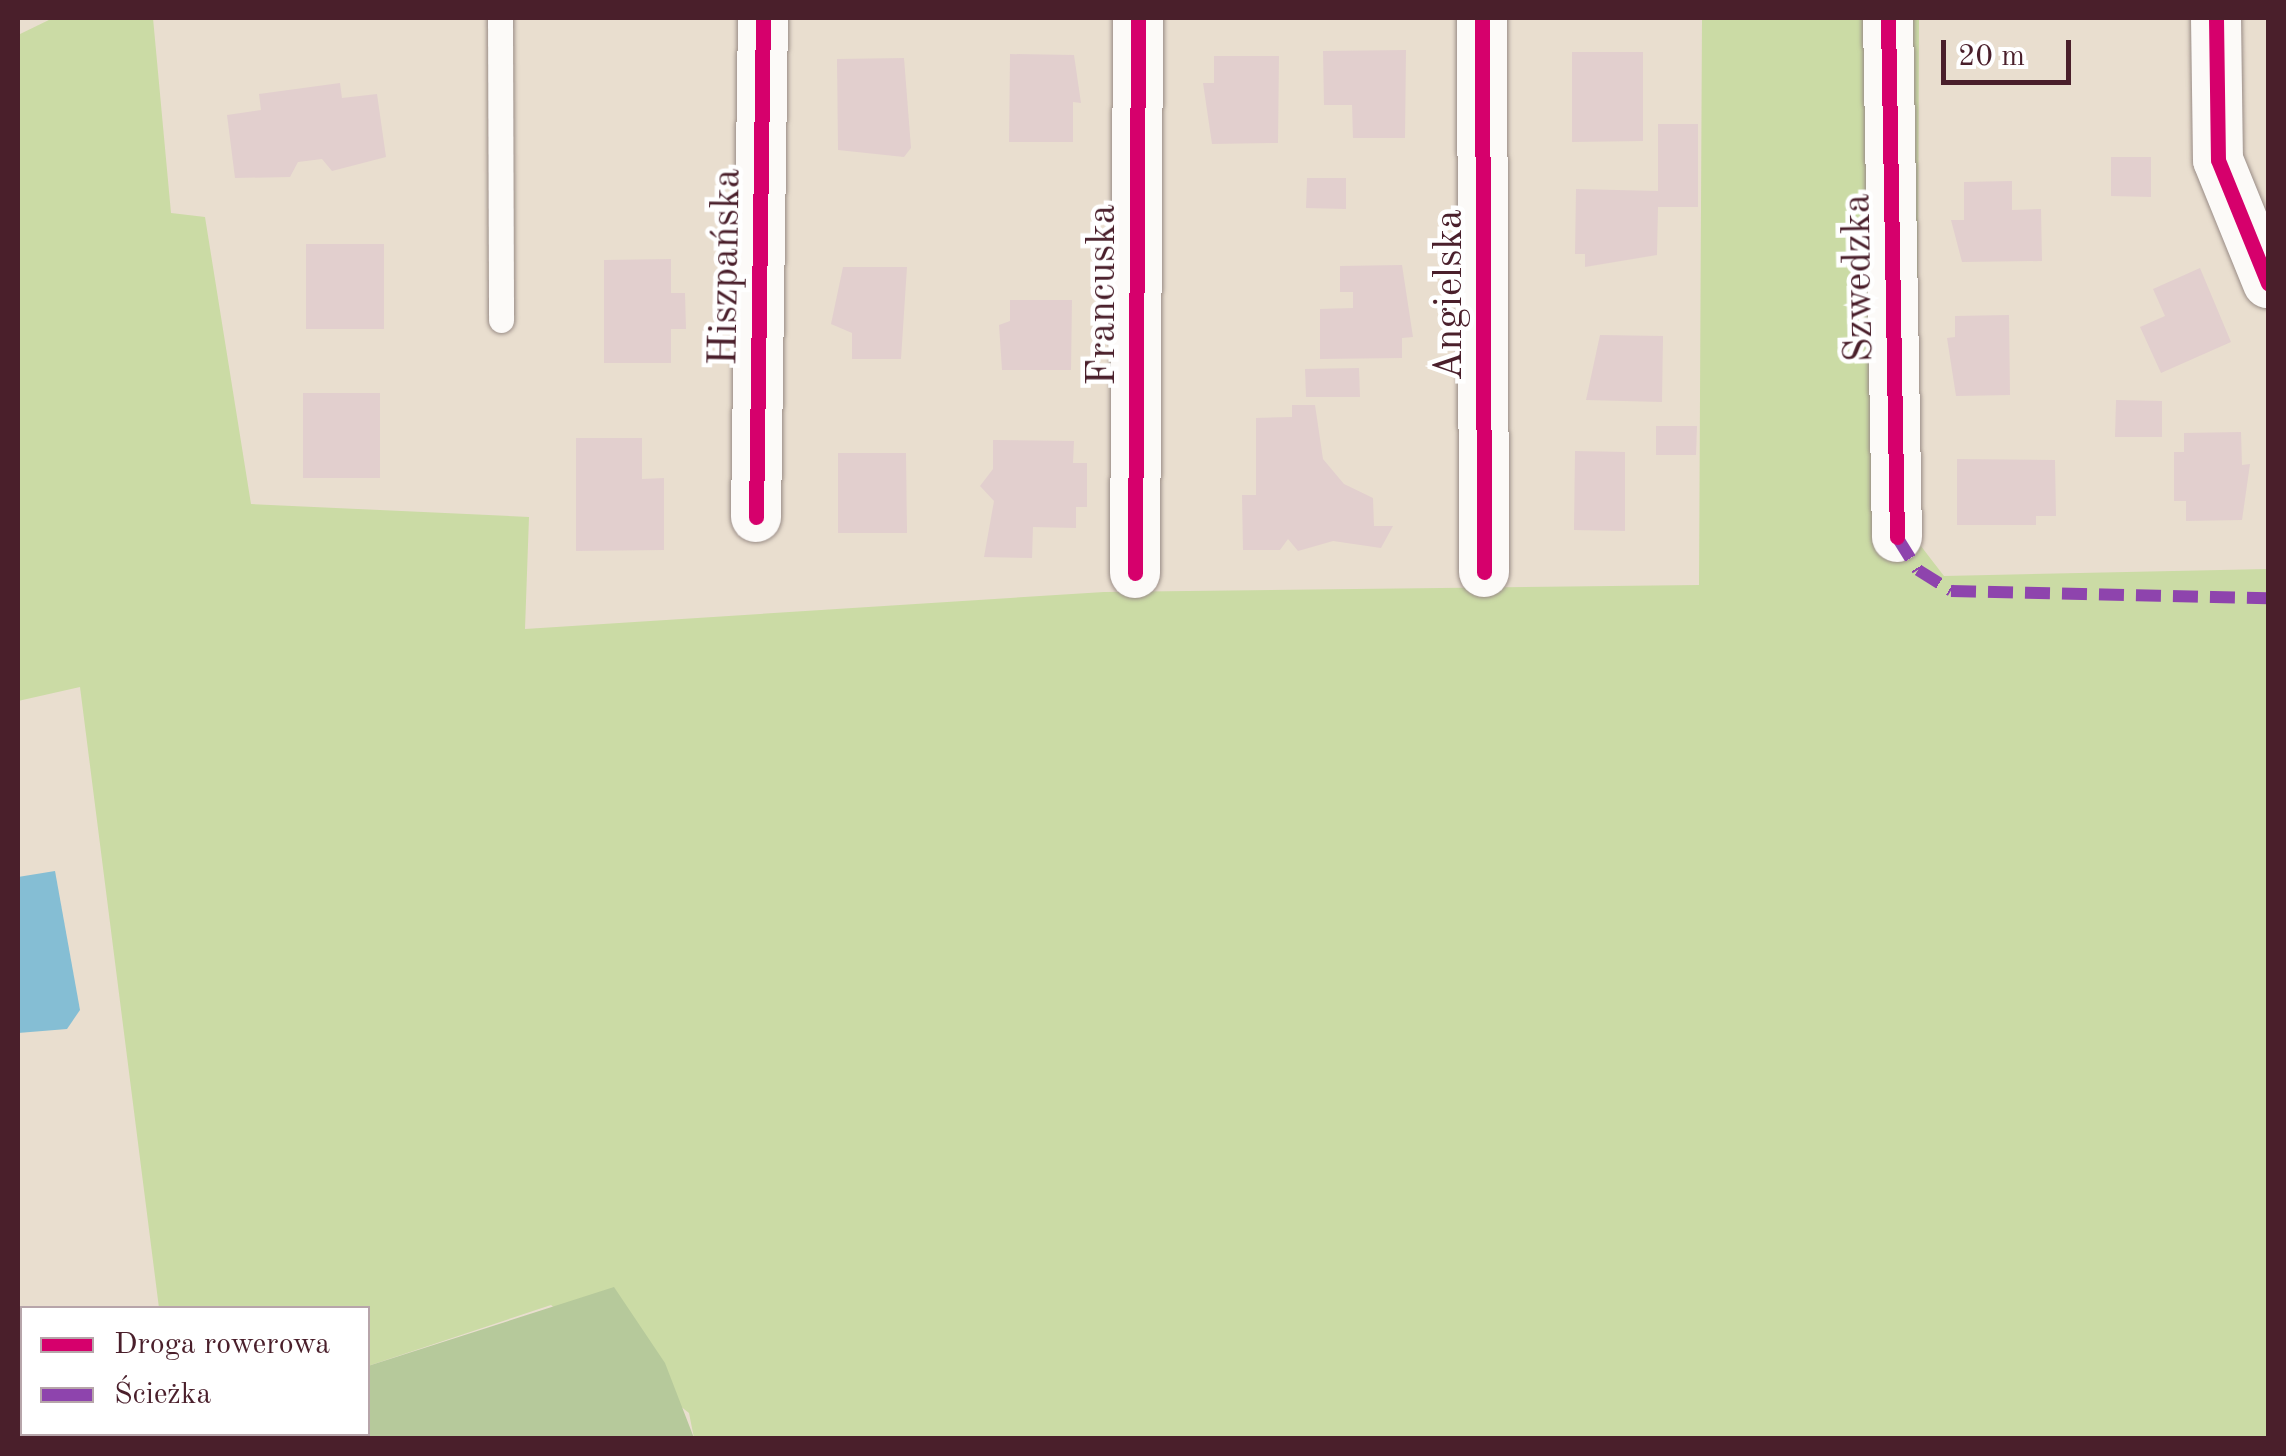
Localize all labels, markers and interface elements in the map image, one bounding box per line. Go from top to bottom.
scale bar [1946,20,2076,82]
text: 20 m [1958,42,2025,72]
street label: Hiszpańska [701,168,753,366]
street label: Szwedzka [1835,193,1885,363]
street label: Francuska [1080,204,1128,386]
street label: Angielska [1427,209,1475,381]
legend [20,1306,370,1436]
text: Droga rowerowa [114,1330,330,1360]
text: Ścieżka [114,1380,211,1410]

